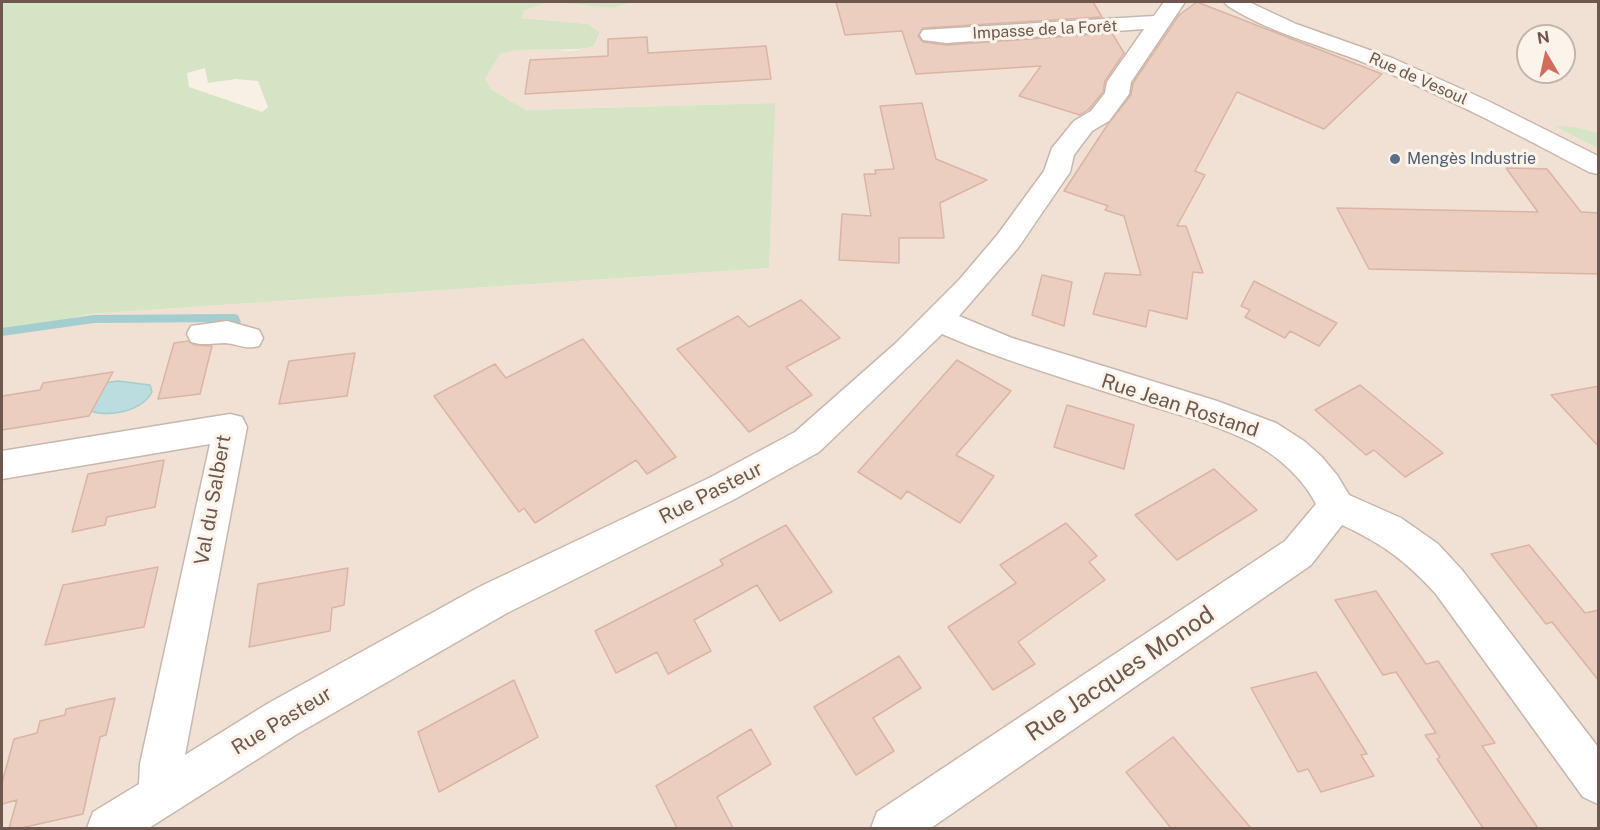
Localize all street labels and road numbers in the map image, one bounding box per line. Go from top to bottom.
street label: Impasse de la Forêt [972,17,1118,43]
street label: Rue de Vesoul [1366,49,1470,109]
street label: Rue Jean Rostand [1098,369,1262,443]
street label: Val du Salbert [190,433,236,567]
street label: Rue Pasteur [655,457,767,529]
street label: Rue Jacques Monod [1020,600,1220,748]
street label: Rue Pasteur [227,682,337,760]

